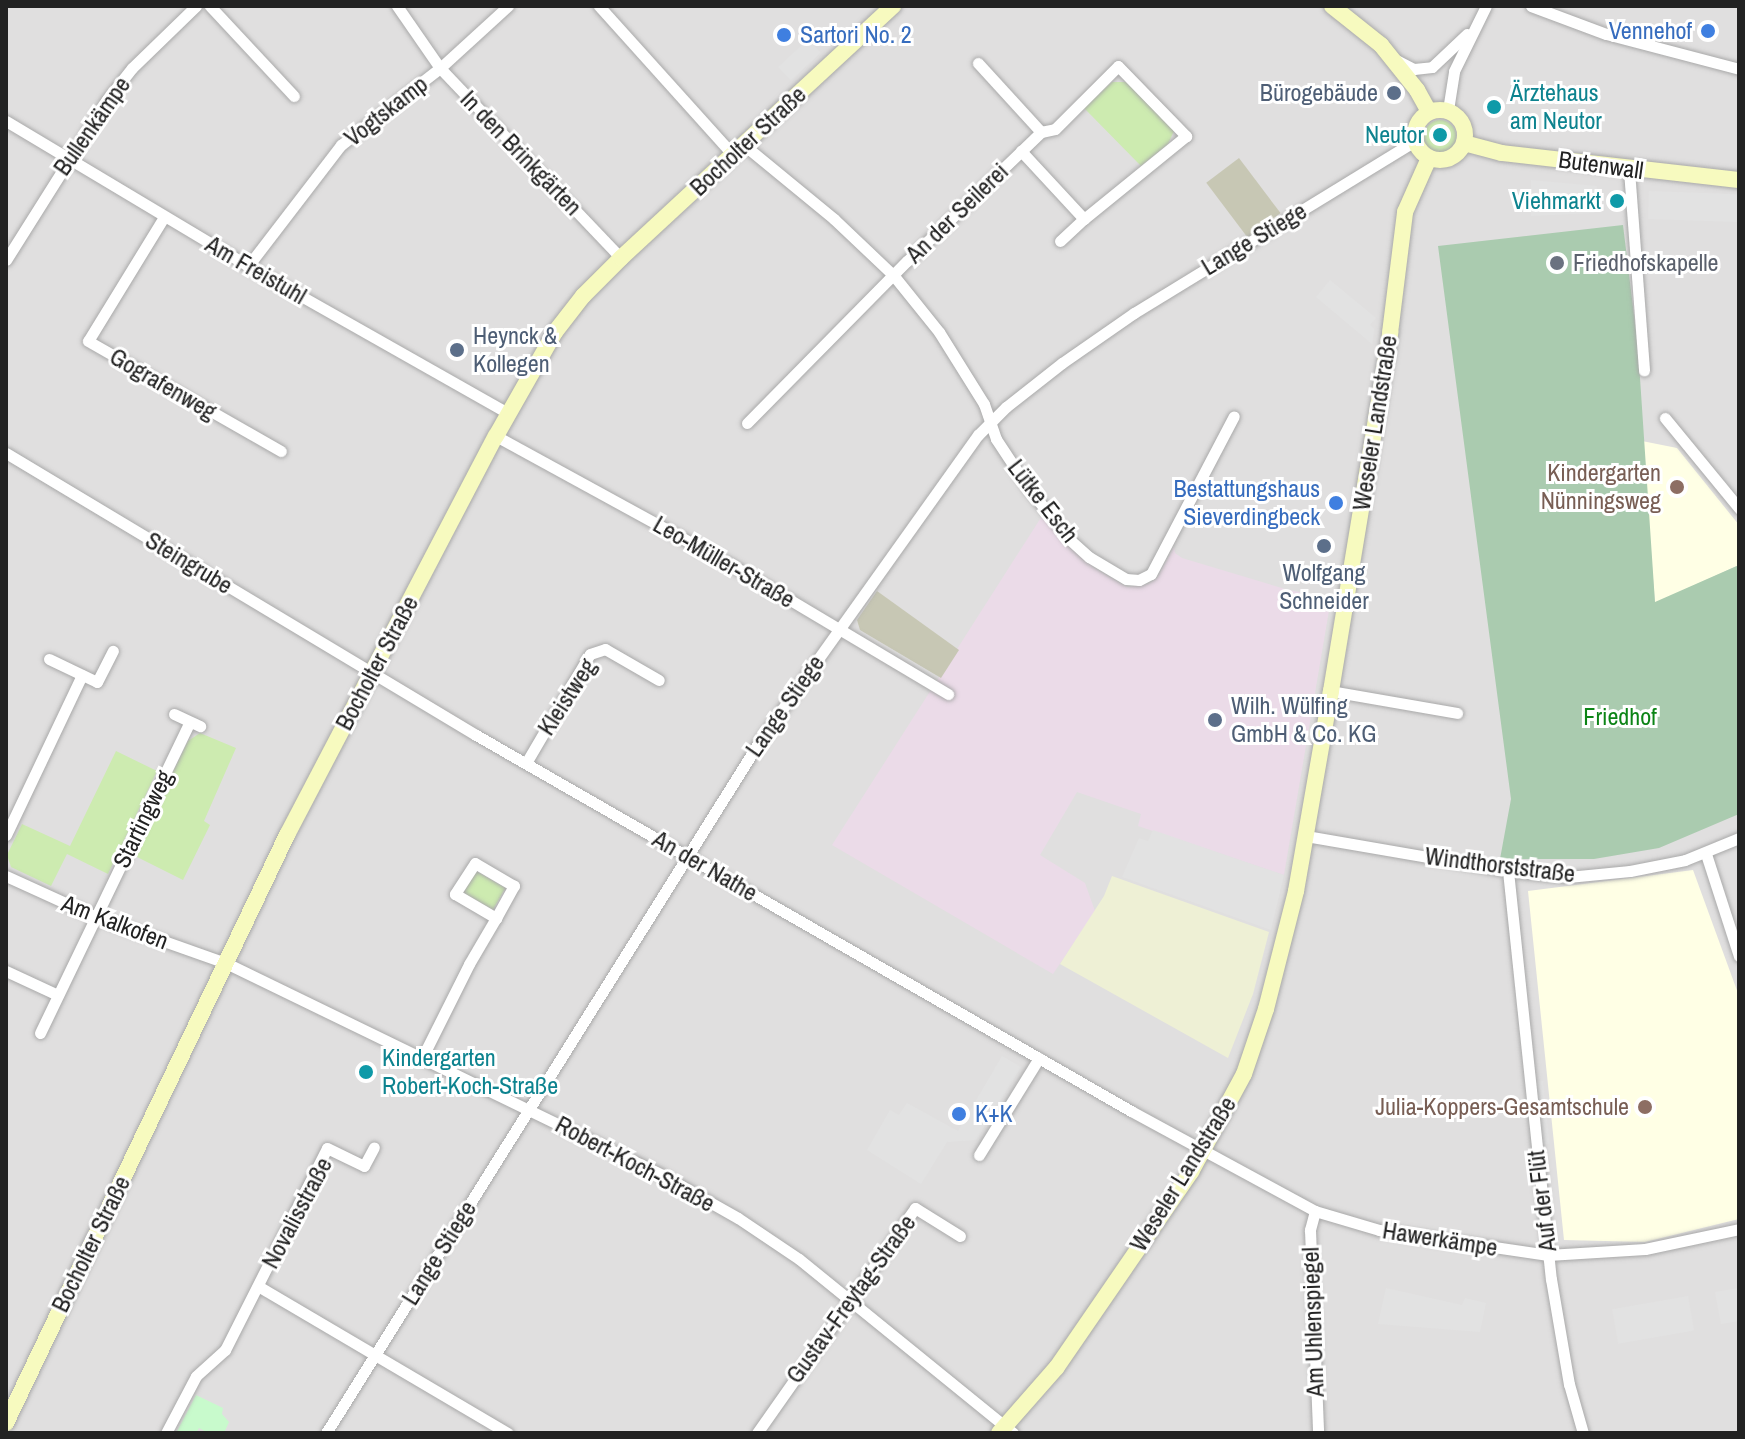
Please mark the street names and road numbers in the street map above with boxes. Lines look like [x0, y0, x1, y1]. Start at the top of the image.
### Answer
street label: Vogtskamp [339, 70, 433, 152]
street label: Bullenkämpe [48, 71, 136, 181]
street label: Bocholter Straße [684, 80, 812, 202]
street label: In den Brinkgärten [454, 85, 588, 221]
street label: Butenwall [1557, 145, 1645, 185]
street label: An der Seilerei [900, 157, 1014, 269]
street label: Lange Stiege [1196, 197, 1312, 281]
street label: Am Freistuhl [200, 230, 312, 310]
street label: Weseler Landstraße [1347, 333, 1403, 513]
street label: Gografenweg [105, 342, 221, 426]
street label: Lütke Esch [1002, 454, 1084, 548]
street label: Leo-Müller-Straße [648, 510, 800, 614]
street label: Steingrube [140, 526, 238, 600]
street label: Bocholter Straße [330, 591, 424, 735]
street label: Lange Stiege [740, 650, 830, 762]
street label: Kleistweg [532, 653, 602, 741]
street label: Startingweg [107, 765, 179, 873]
street label: An der Nathe [648, 825, 762, 907]
street label: Windthorststraße [1423, 842, 1577, 888]
street label: Am Kalkofen [58, 889, 172, 955]
street label: Weseler Landstraße [1124, 1091, 1242, 1257]
street label: Robert-Koch-Straße [551, 1110, 719, 1218]
street label: Auf der Flüt [1522, 1149, 1562, 1253]
street label: Novalisstraße [256, 1153, 338, 1273]
street label: Bocholter Straße [46, 1171, 136, 1317]
street label: Lange Stiege [396, 1196, 482, 1310]
street label: Gustav-Freytag-Straße [780, 1209, 922, 1389]
street label: Hawerkämpe [1381, 1216, 1499, 1262]
street label: Am Uhlenspiegel [1296, 1247, 1330, 1397]

